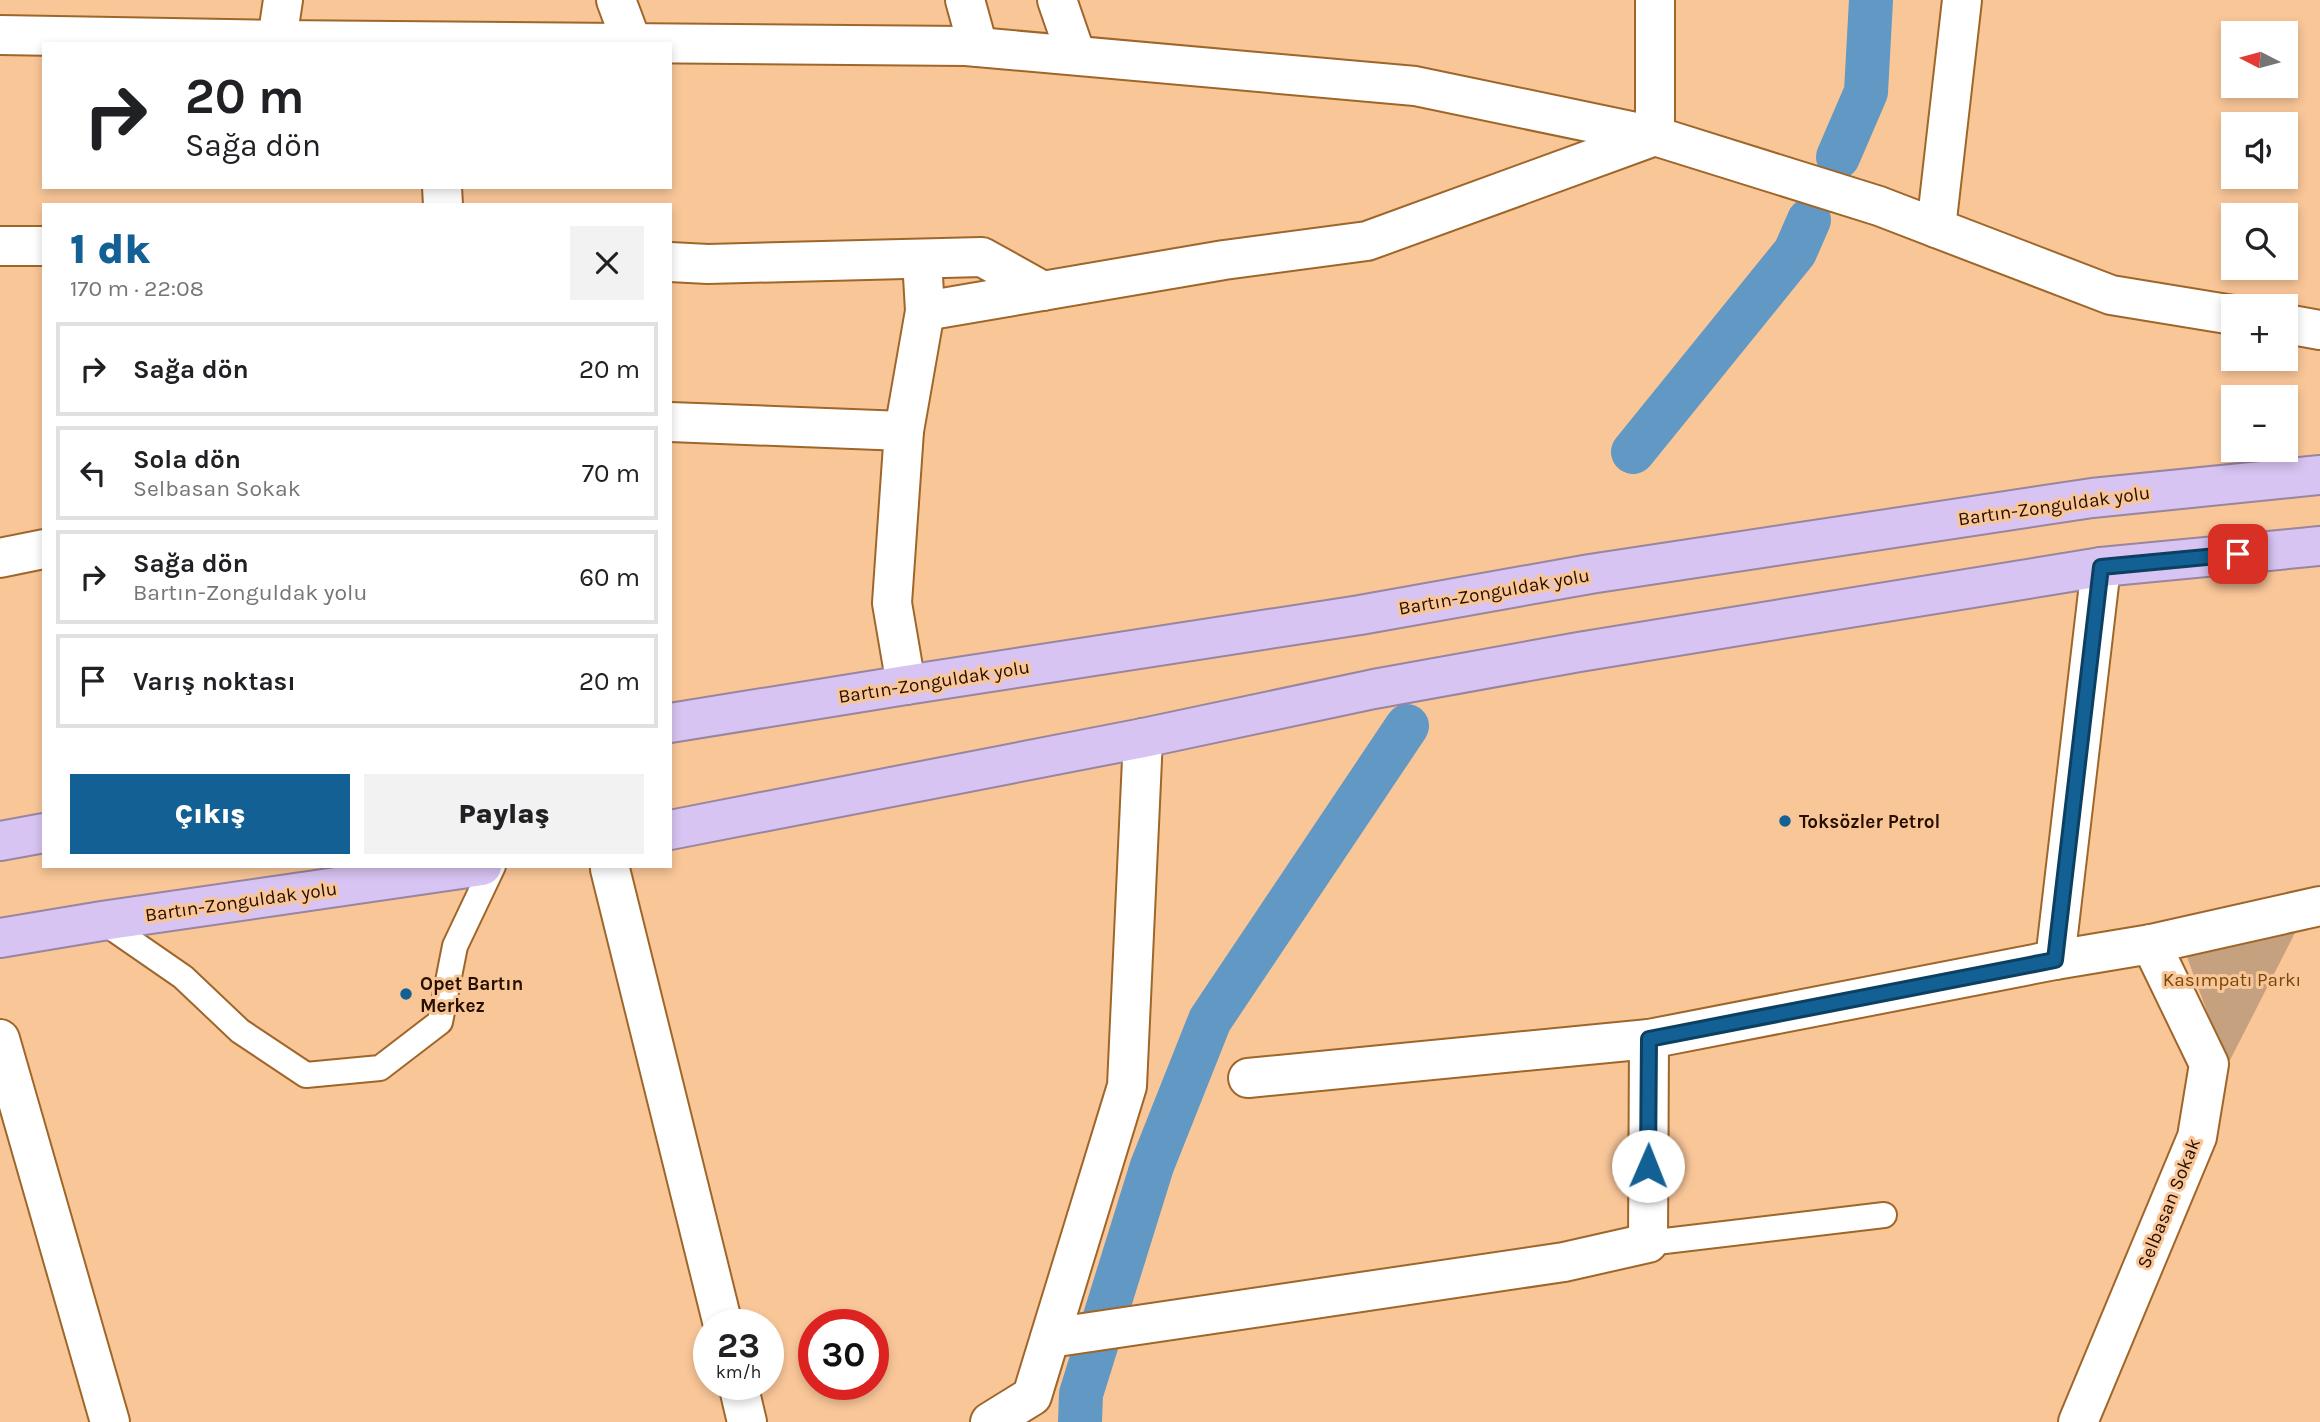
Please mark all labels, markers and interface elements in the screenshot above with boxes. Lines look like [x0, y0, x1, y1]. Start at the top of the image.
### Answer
north arrow [2221, 21, 2298, 98]
map controls [2221, 21, 2298, 462]
text: 20 m [185, 68, 305, 125]
icon: right [70, 70, 161, 161]
button: sound [2221, 112, 2298, 189]
text: Sağa dön [185, 127, 321, 164]
button: search [2221, 203, 2298, 280]
text: 1 dk [70, 224, 150, 274]
button: close [570, 226, 644, 300]
text: 170 m · 22:08 [70, 275, 204, 302]
button: + [2221, 294, 2298, 371]
icon: right [74, 350, 112, 388]
text: Sağa dön [133, 354, 249, 385]
text: 20 m [579, 354, 640, 385]
button: − [2221, 385, 2298, 462]
text: Sola dön [133, 444, 241, 475]
icon: left [74, 454, 112, 492]
text: 70 m [582, 458, 640, 489]
text: Selbasan Sokak [133, 475, 301, 502]
street label: Bartın-Zonguldak yolu [1957, 482, 2152, 530]
pin [2208, 524, 2268, 584]
icon: arrive [2219, 535, 2257, 573]
text: Sağa dön [133, 548, 249, 579]
icon: right [74, 558, 112, 596]
text: 60 m [579, 562, 640, 593]
street label: Bartın-Zonguldak yolu [1397, 564, 1591, 620]
text: Bartın-Zonguldak yolu [133, 579, 367, 606]
street label: Bartın-Zonguldak yolu [837, 656, 1032, 708]
icon: arrive [74, 662, 112, 700]
text: Varış noktası [133, 666, 296, 697]
text: 20 m [579, 666, 640, 697]
button: Çıkış [70, 774, 350, 854]
button: Paylaş [364, 774, 644, 854]
place label: Toksözler Petrol [1799, 811, 1940, 833]
marker: Toksözler Petrol [1777, 813, 1793, 829]
street label: Bartın-Zonguldak yolu [144, 878, 339, 926]
park label: Kasımpatı Parkı [2163, 969, 2301, 991]
place label: Opet Bartın Merkez [420, 973, 523, 1017]
marker: Opet Bartın Merkez [398, 986, 414, 1002]
position arrow [1611, 1129, 1685, 1203]
street label: Selbasan Sokak [2133, 1135, 2205, 1272]
speed limit sign: 30 [798, 1309, 889, 1400]
text: 23 [717, 1325, 760, 1366]
text: km/h [716, 1361, 761, 1383]

